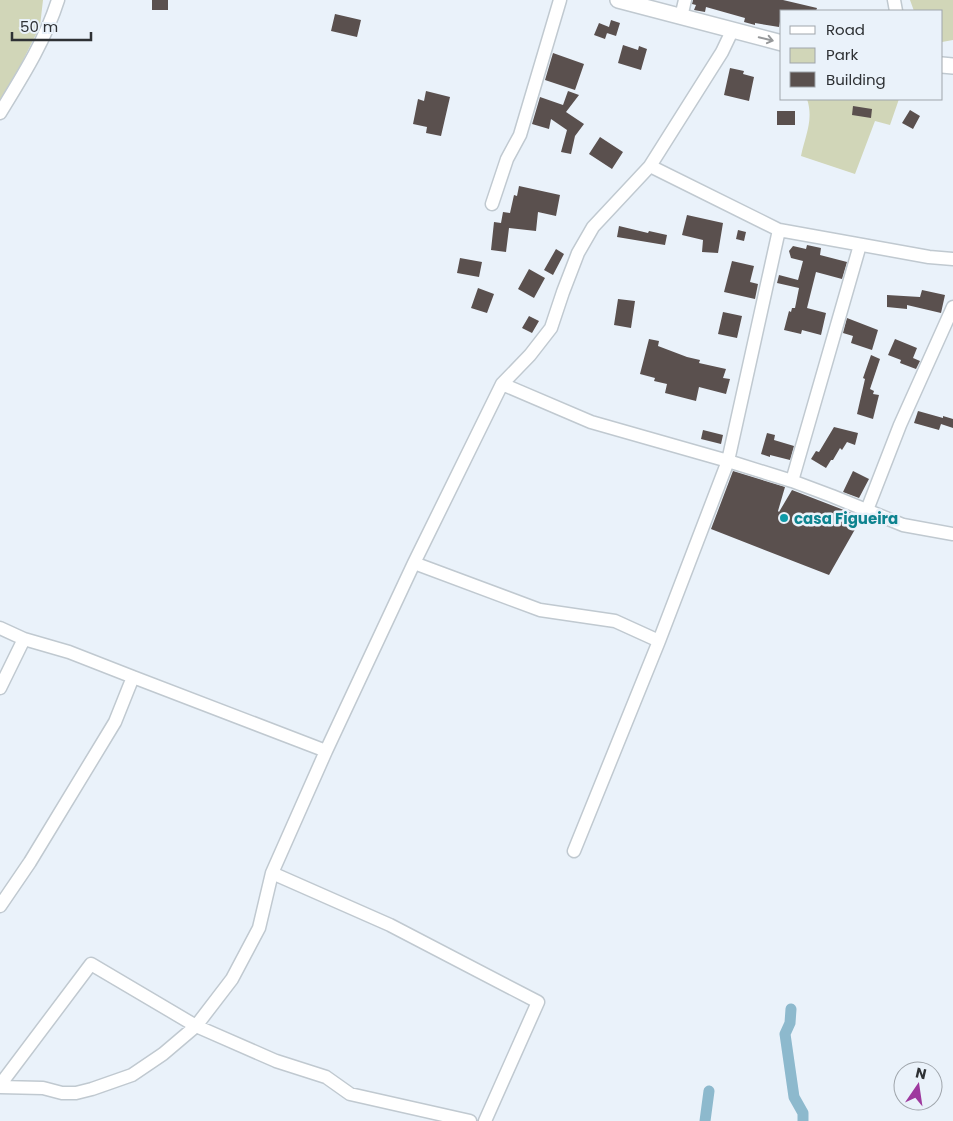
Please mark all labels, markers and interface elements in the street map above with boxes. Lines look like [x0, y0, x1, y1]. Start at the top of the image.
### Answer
scale bar [12, 10, 91, 42]
legend [780, 10, 943, 100]
text: 50 m [20, 16, 58, 37]
text: Road [826, 19, 865, 40]
one-way arrow [758, 35, 774, 44]
text: Park [826, 44, 858, 65]
text: Building [826, 69, 886, 90]
place label: casa Figueira [794, 508, 898, 529]
marker: casa Figueira [778, 512, 790, 524]
north arrow [893, 1061, 943, 1111]
text: N [914, 1062, 928, 1084]

